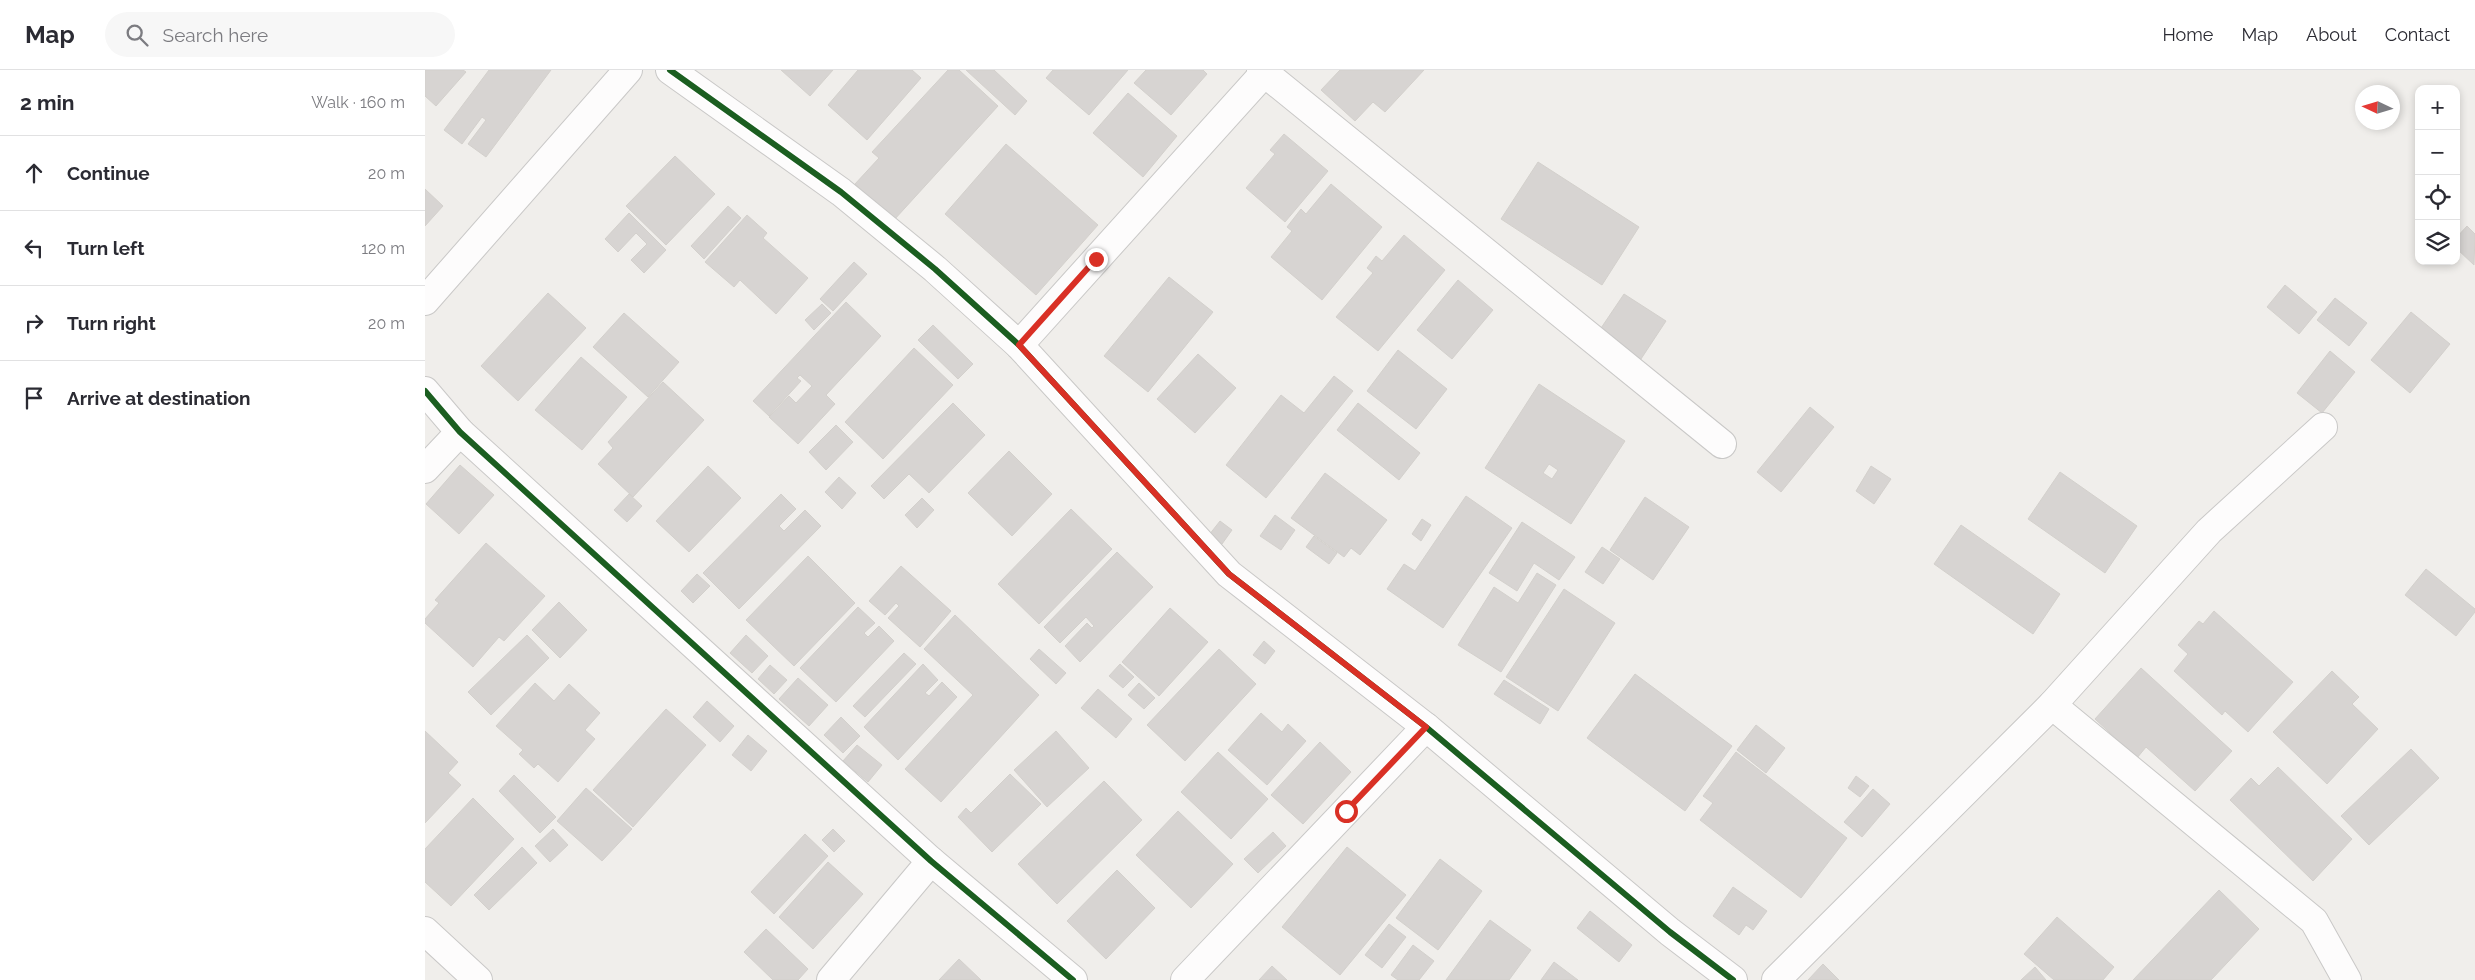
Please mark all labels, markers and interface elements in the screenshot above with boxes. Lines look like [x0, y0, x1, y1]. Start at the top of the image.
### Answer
search box [105, 12, 455, 57]
text: Map [25, 20, 75, 49]
icon: search [123, 21, 151, 49]
text: Search here [163, 24, 268, 46]
text: Home [2162, 24, 2213, 45]
text: Map [2241, 24, 2278, 45]
text: About [2306, 24, 2357, 45]
text: Contact [2385, 24, 2450, 45]
north arrow [2355, 85, 2400, 130]
map controls [2415, 85, 2460, 265]
button: + [2415, 85, 2460, 130]
text: 2 min [20, 90, 74, 115]
text: Walk · 160 m [311, 93, 405, 112]
button: − [2415, 130, 2460, 175]
icon: ahead [20, 159, 48, 187]
text: Continue [67, 162, 150, 184]
text: 20 m [368, 164, 405, 183]
button: locate [2415, 175, 2460, 220]
button: layers [2415, 220, 2460, 265]
icon: left [20, 234, 48, 262]
text: Turn left [67, 237, 144, 259]
text: 120 m [361, 239, 405, 258]
route end [1085, 248, 1108, 271]
icon: right [20, 309, 48, 337]
text: Turn right [67, 312, 156, 334]
text: 20 m [368, 314, 405, 333]
icon: arrive [20, 384, 48, 412]
text: Arrive at destination [67, 387, 251, 409]
route start [1335, 800, 1358, 823]

